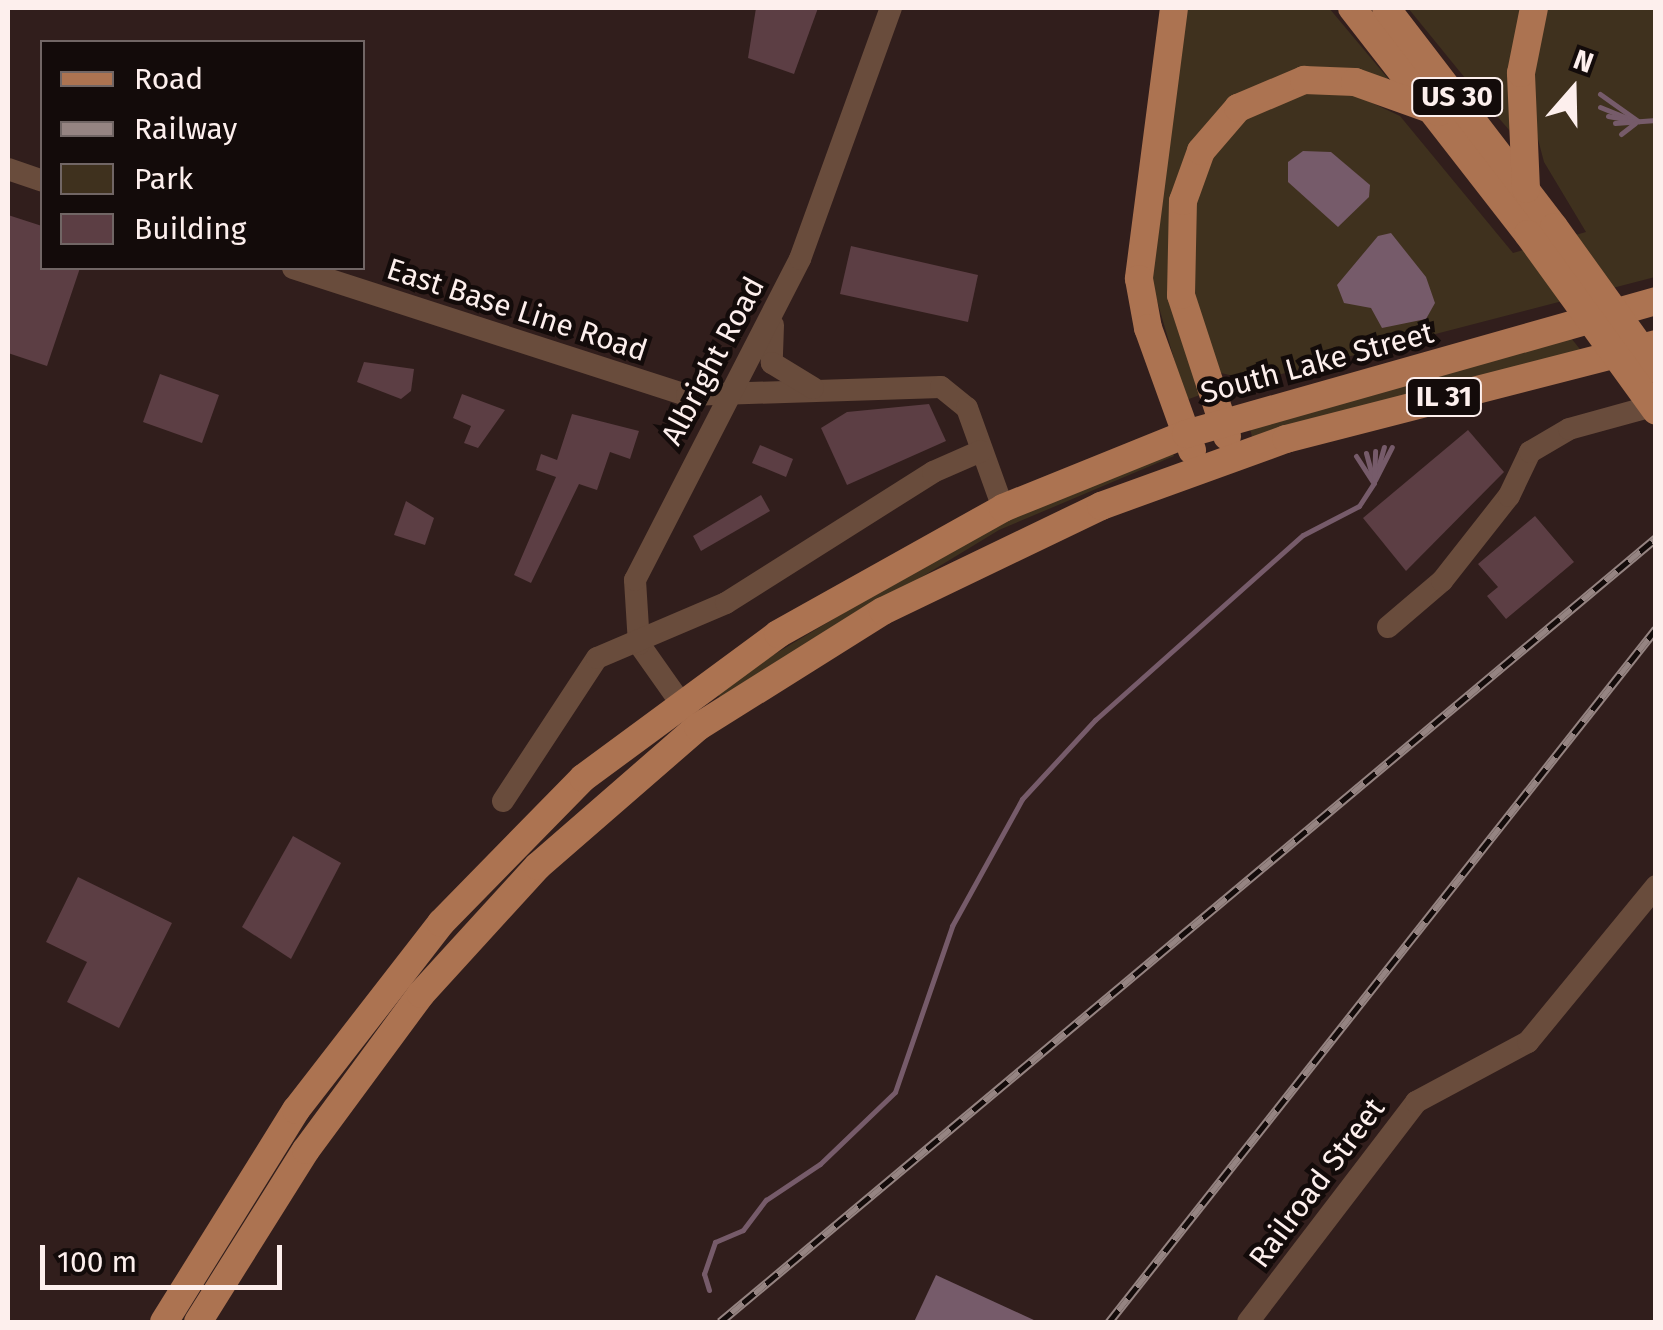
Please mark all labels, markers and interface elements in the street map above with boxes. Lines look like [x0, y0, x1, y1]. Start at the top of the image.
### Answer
legend [40, 40, 365, 270]
north arrow [1523, 40, 1623, 140]
text: N [1569, 43, 1598, 80]
text: Road [134, 61, 203, 97]
road number: US 30 [1410, 74, 1504, 120]
text: Railway [134, 111, 237, 147]
text: Park [134, 161, 193, 197]
text: Building [134, 211, 246, 247]
street label: East Base Line Road [382, 251, 652, 369]
street label: Albright Road [654, 271, 772, 451]
street label: South Lake Street [1197, 315, 1437, 411]
road number: IL 31 [1404, 374, 1484, 420]
street label: Railroad Street [1242, 1091, 1392, 1275]
scale bar [45, 1225, 288, 1287]
text: 100 m [57, 1244, 137, 1280]

